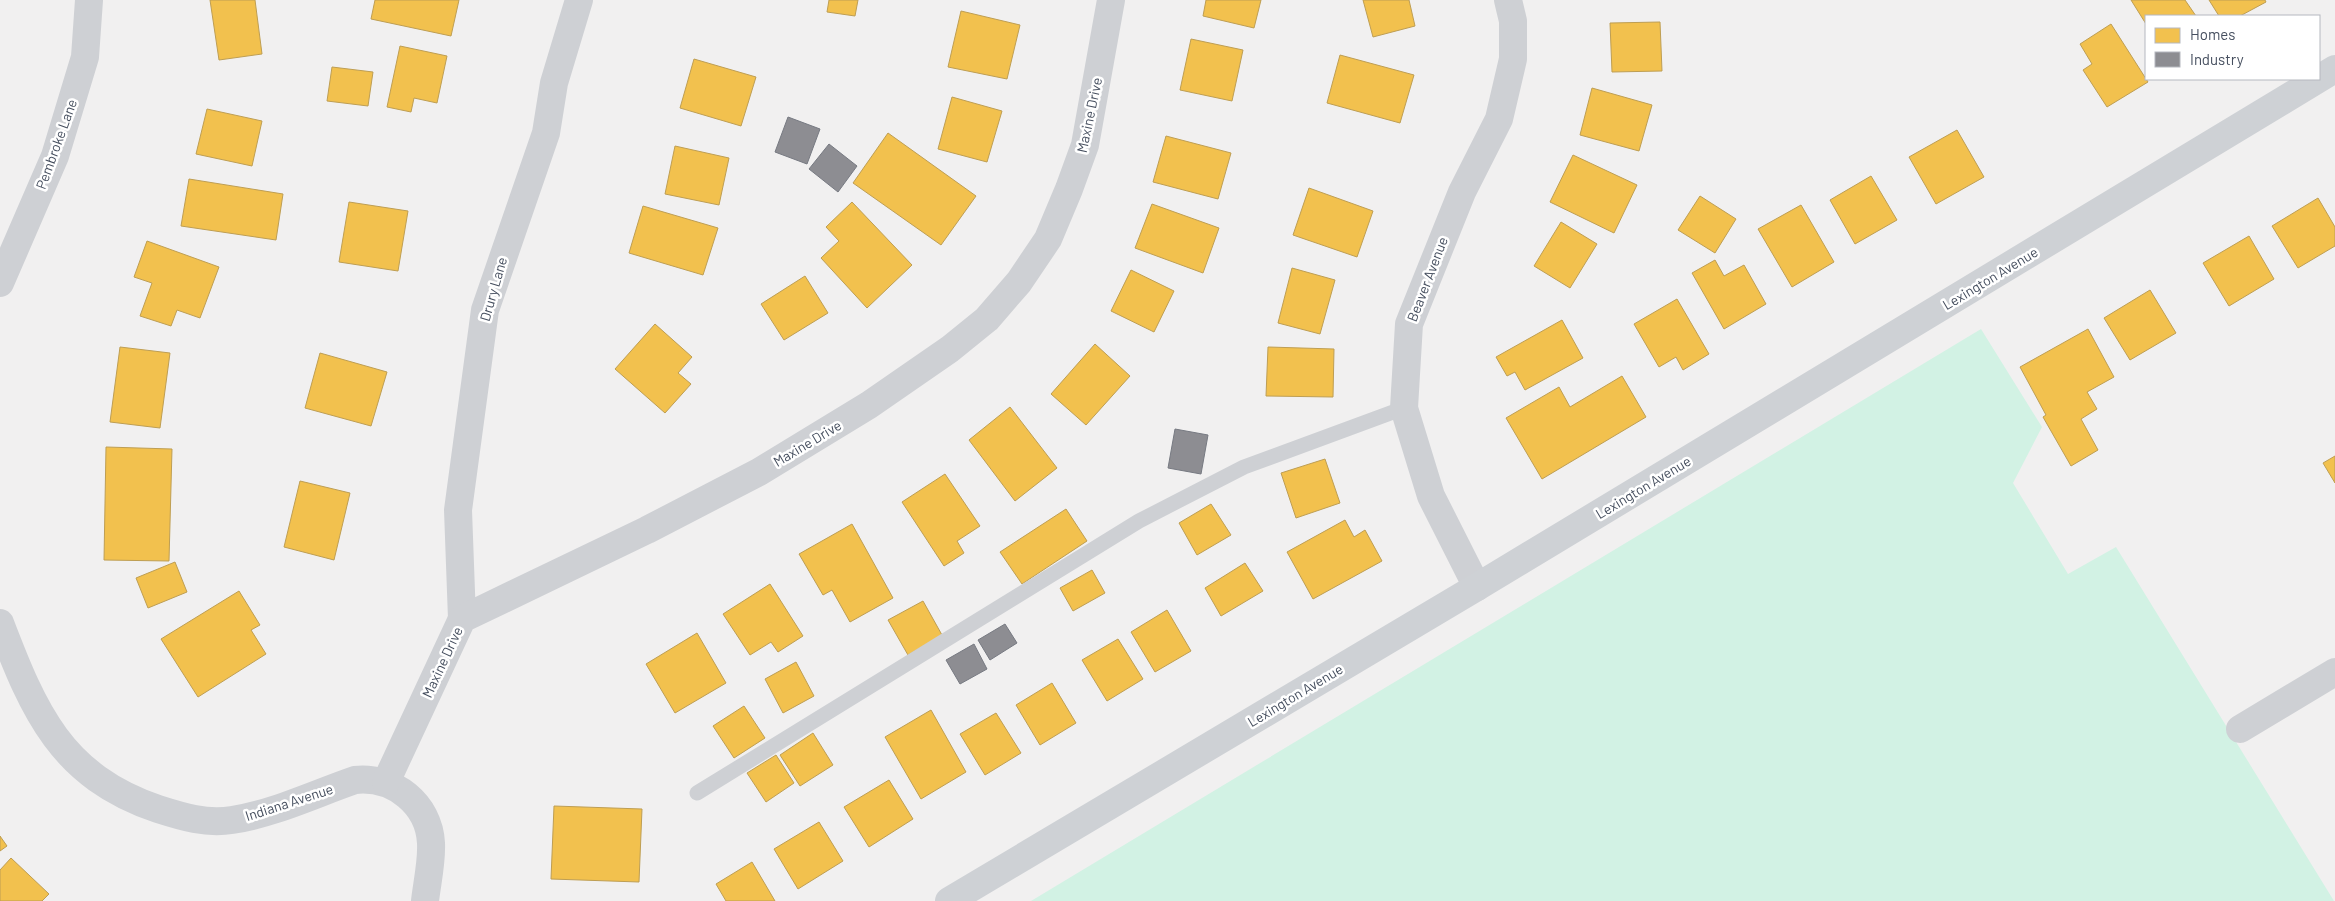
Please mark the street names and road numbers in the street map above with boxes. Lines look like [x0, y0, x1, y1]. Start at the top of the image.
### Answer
street label: Maxine Drive [1073, 76, 1105, 154]
street label: Pembroke Lane [32, 97, 80, 191]
street label: Beaver Avenue [1403, 234, 1451, 324]
street label: Lexington Avenue [1939, 243, 2041, 313]
street label: Drury Lane [476, 255, 510, 323]
street label: Maxine Drive [770, 416, 844, 470]
street label: Lexington Avenue [1592, 452, 1694, 522]
street label: Maxine Drive [418, 624, 466, 700]
street label: Lexington Avenue [1244, 660, 1346, 730]
street label: Indiana Avenue [243, 780, 335, 824]

